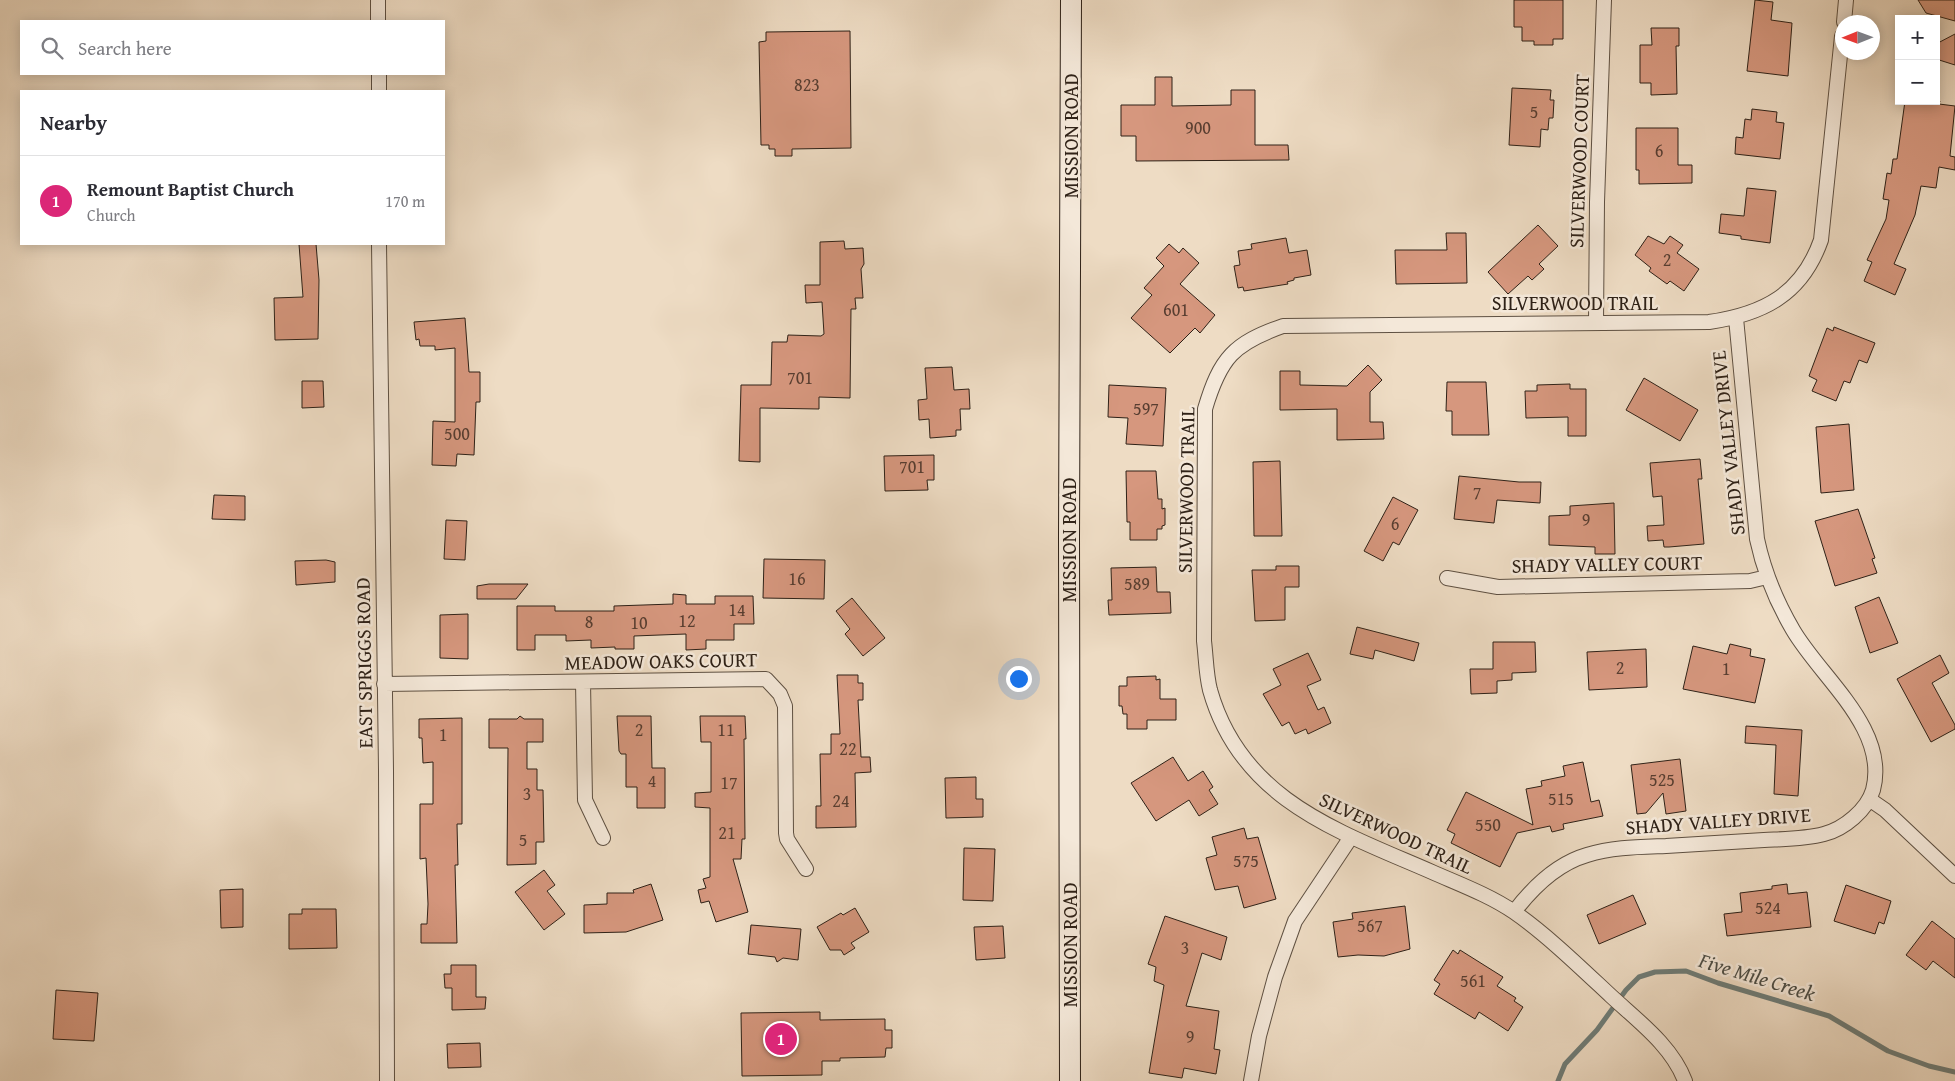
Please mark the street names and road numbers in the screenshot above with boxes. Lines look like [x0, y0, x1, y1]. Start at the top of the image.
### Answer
street label: MISSION ROAD [1056, 73, 1085, 199]
street label: SILVERWOOD COURT [1561, 74, 1596, 248]
street label: SILVERWOOD TRAIL [1492, 288, 1658, 317]
street label: SHADY VALLEY DRIVE [1703, 349, 1752, 537]
street label: SILVERWOOD TRAIL [1170, 406, 1201, 573]
street label: MISSION ROAD [1054, 477, 1083, 603]
street label: SHADY VALLEY COURT [1511, 547, 1703, 580]
street label: EAST SPRIGGS ROAD [348, 577, 379, 749]
street label: MEADOW OAKS COURT [564, 644, 758, 677]
street label: SILVERWOOD TRAIL [1315, 784, 1478, 881]
street label: SHADY VALLEY DRIVE [1624, 800, 1811, 841]
street label: MISSION ROAD [1055, 882, 1084, 1008]

